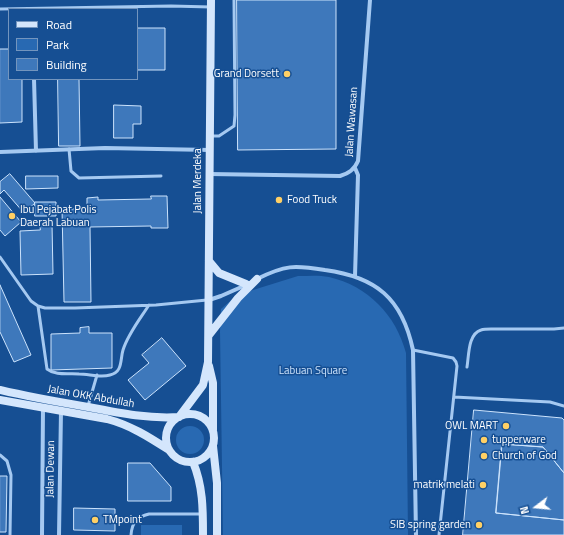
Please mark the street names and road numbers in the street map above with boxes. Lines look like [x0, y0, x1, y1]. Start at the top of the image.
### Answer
street label: Jalan Wawasan [343, 86, 361, 158]
street label: Jalan Merdeka [191, 148, 205, 214]
street label: Jalan OKK Abdullah [47, 383, 135, 411]
street label: Jalan Dewan [44, 440, 58, 498]

